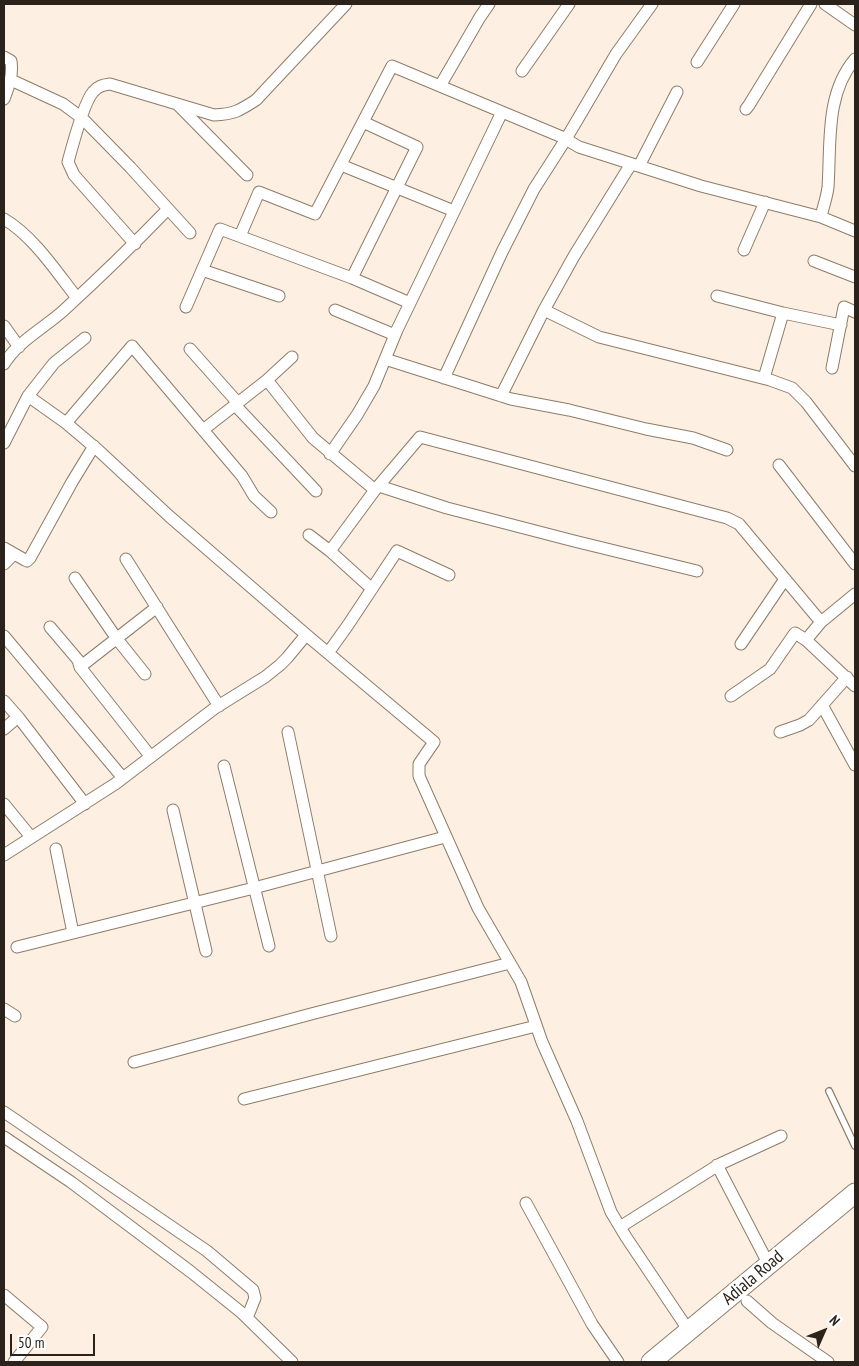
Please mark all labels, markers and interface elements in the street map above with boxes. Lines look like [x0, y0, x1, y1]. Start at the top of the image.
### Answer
street label: Adiala Road [718, 1246, 788, 1310]
north arrow [799, 1306, 849, 1356]
text: N [826, 1312, 844, 1330]
scale bar [12, 1324, 98, 1356]
text: 50 m [18, 1333, 44, 1352]

